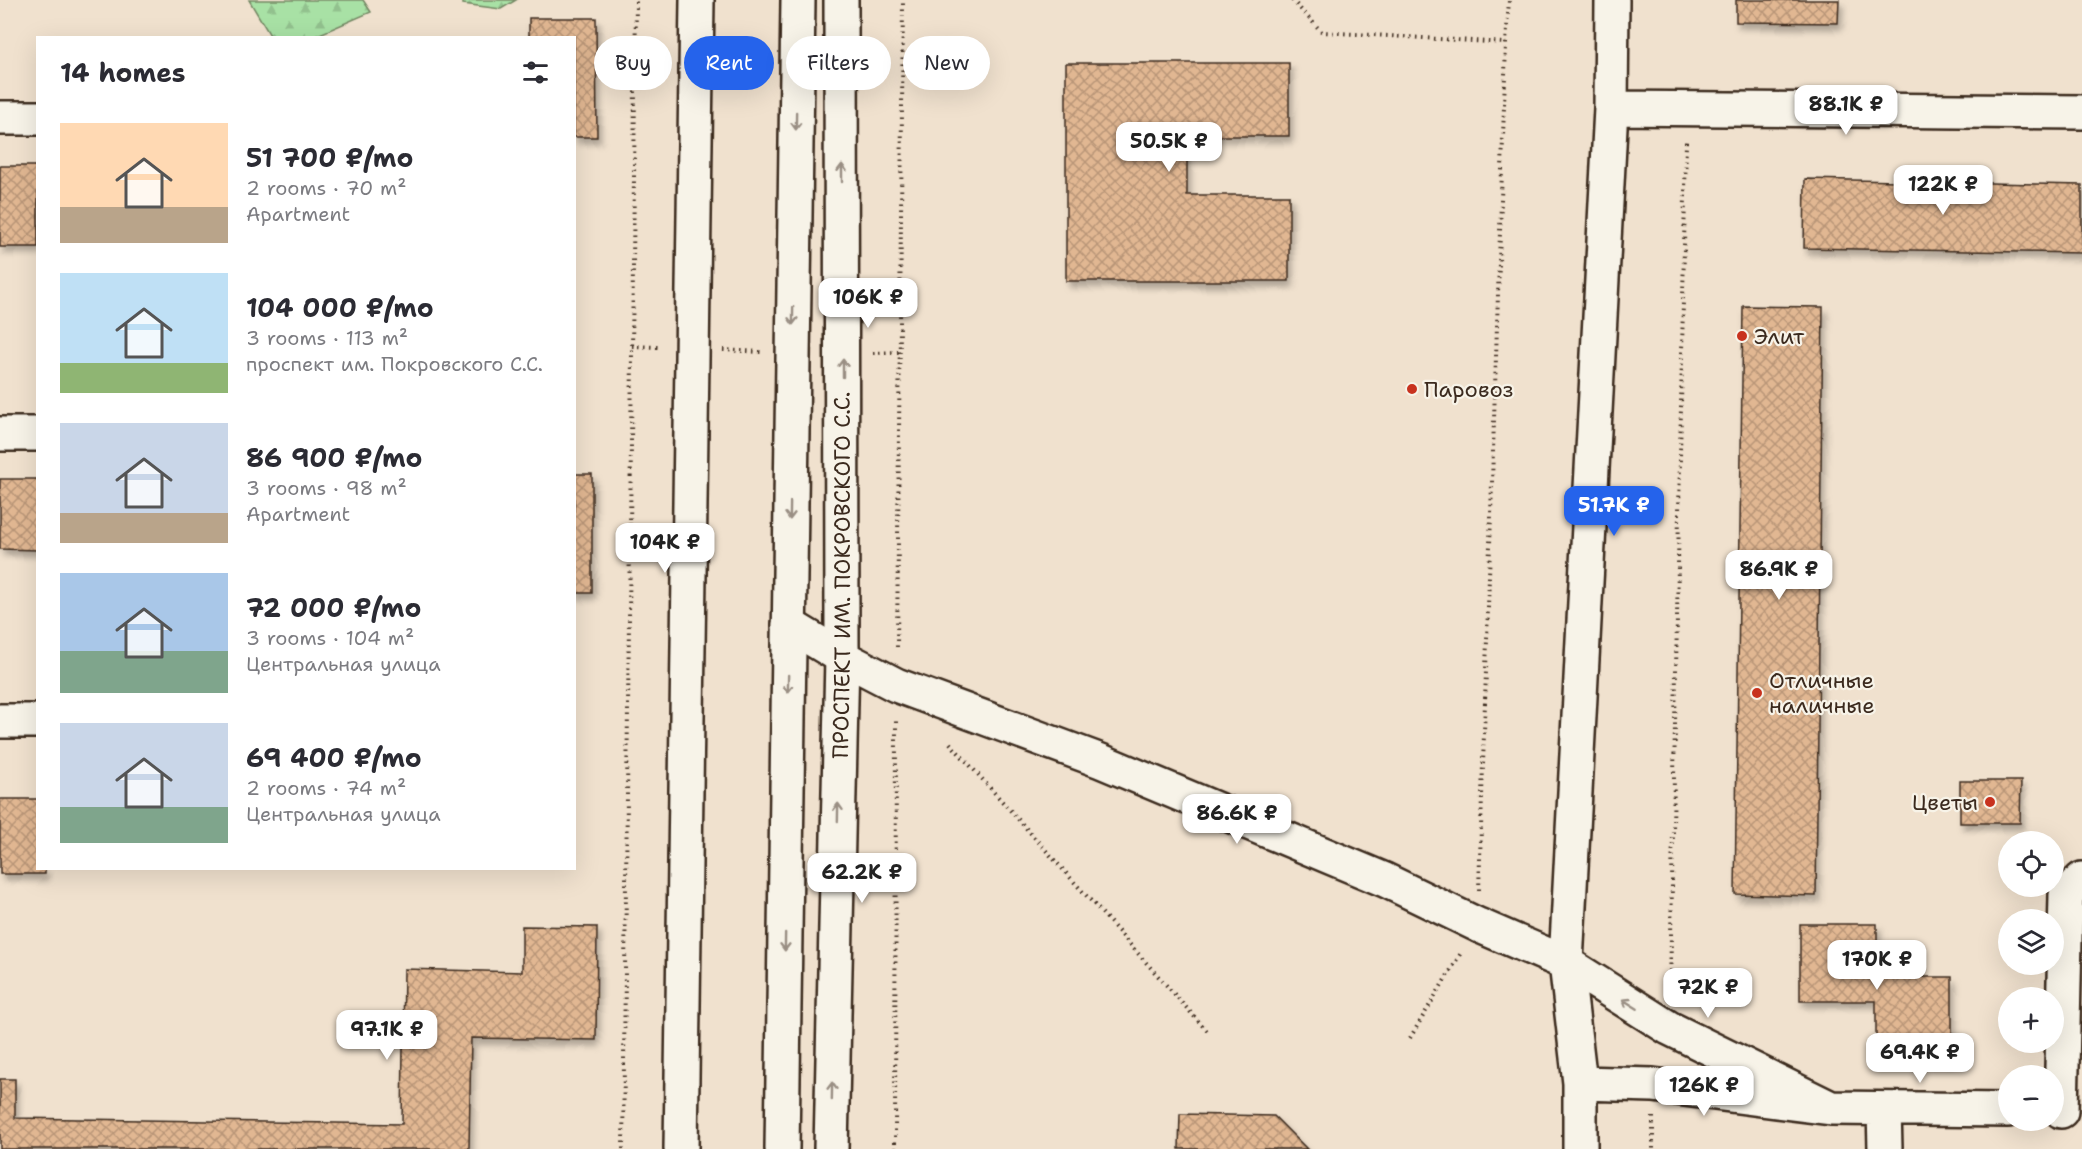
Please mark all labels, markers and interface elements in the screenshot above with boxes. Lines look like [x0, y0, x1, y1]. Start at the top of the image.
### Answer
chip: Buy [594, 36, 672, 90]
chip: Rent [684, 36, 774, 90]
chip: Filters [786, 36, 891, 90]
chip: New [903, 36, 990, 90]
text: 14 homes [60, 55, 186, 90]
icon: filters [519, 56, 552, 89]
pin: 88.1K ₽ [1791, 85, 1901, 136]
text: 88.1K ₽ [1809, 91, 1884, 117]
one-way arrow [790, 111, 802, 131]
pin: 50.5K ₽ [1114, 122, 1224, 173]
text: 50.5K ₽ [1130, 128, 1208, 154]
text: 51 700 ₽/mo [246, 140, 413, 175]
icon: home [108, 147, 180, 219]
one-way arrow [836, 163, 848, 183]
pin: 122K ₽ [1894, 165, 1992, 216]
text: 122K ₽ [1908, 171, 1978, 197]
text: 2 rooms · 70 m² [246, 175, 407, 201]
text: Apartment [246, 201, 350, 227]
pin: 106K ₽ [819, 278, 917, 329]
text: 106K ₽ [833, 284, 903, 310]
text: 104 000 ₽/mo [246, 290, 434, 325]
icon: home [108, 297, 180, 369]
one-way arrow [787, 306, 798, 326]
place label: Элит [1754, 322, 1805, 351]
text: 3 rooms · 113 m² [246, 325, 408, 351]
marker: Элит [1735, 329, 1749, 343]
text: проспект им. Покровского С.С. [246, 351, 543, 377]
one-way arrow [837, 358, 849, 378]
place label: Паровоз [1424, 375, 1514, 404]
marker: Паровоз [1405, 382, 1419, 396]
street label: ПРОСПЕКТ ИМ. ПОКРОВСКОГО С.С. [825, 392, 857, 759]
text: 86 900 ₽/mo [246, 440, 423, 475]
icon: home [108, 447, 180, 519]
text: 3 rooms · 98 m² [246, 475, 407, 501]
pin: 51.7K ₽ [1559, 486, 1669, 537]
text: 51.7K ₽ [1578, 492, 1650, 518]
text: Apartment [246, 501, 350, 527]
one-way arrow [784, 501, 796, 521]
pin: 104K ₽ [616, 523, 714, 574]
text: 104K ₽ [630, 529, 700, 555]
pin: 86.9K ₽ [1724, 550, 1834, 601]
text: 86.9K ₽ [1739, 556, 1819, 582]
text: 72 000 ₽/mo [246, 590, 421, 625]
icon: home [108, 597, 180, 669]
text: 3 rooms · 104 m² [246, 625, 414, 651]
text: Центральная улица [246, 651, 441, 677]
place label: Отличные наличные [1769, 666, 1875, 720]
one-way arrow [783, 673, 794, 693]
marker: Отличные наличные [1750, 686, 1764, 700]
text: 69 400 ₽/mo [246, 740, 422, 775]
icon: home [108, 747, 180, 819]
text: 2 rooms · 74 m² [246, 775, 406, 801]
place label: Цветы [1912, 788, 1978, 817]
pin: 86.6K ₽ [1182, 794, 1292, 845]
marker: Цветы [1983, 795, 1997, 809]
text: 86.6K ₽ [1196, 800, 1278, 826]
text: Центральная улица [246, 801, 441, 827]
one-way arrow [833, 802, 844, 822]
map controls [1998, 831, 2064, 1131]
button: locate [1998, 831, 2064, 897]
pin: 62.2K ₽ [807, 853, 917, 904]
text: 62.2K ₽ [821, 859, 903, 885]
button: layers [1998, 909, 2064, 975]
one-way arrow [779, 931, 791, 951]
pin: 170K ₽ [1828, 940, 1926, 991]
text: 170K ₽ [1841, 946, 1913, 972]
pin: 72K ₽ [1666, 968, 1750, 1019]
text: 72K ₽ [1677, 974, 1739, 1000]
button: + [1998, 987, 2064, 1053]
one-way arrow [1622, 997, 1639, 1009]
pin: 97.1K ₽ [332, 1010, 442, 1061]
text: 97.1K ₽ [350, 1016, 424, 1042]
pin: 69.4K ₽ [1865, 1033, 1975, 1084]
text: 69.4K ₽ [1880, 1039, 1960, 1065]
button: − [1998, 1065, 2064, 1131]
pin: 126K ₽ [1655, 1066, 1753, 1117]
text: 126K ₽ [1669, 1072, 1739, 1098]
one-way arrow [826, 1081, 838, 1101]

